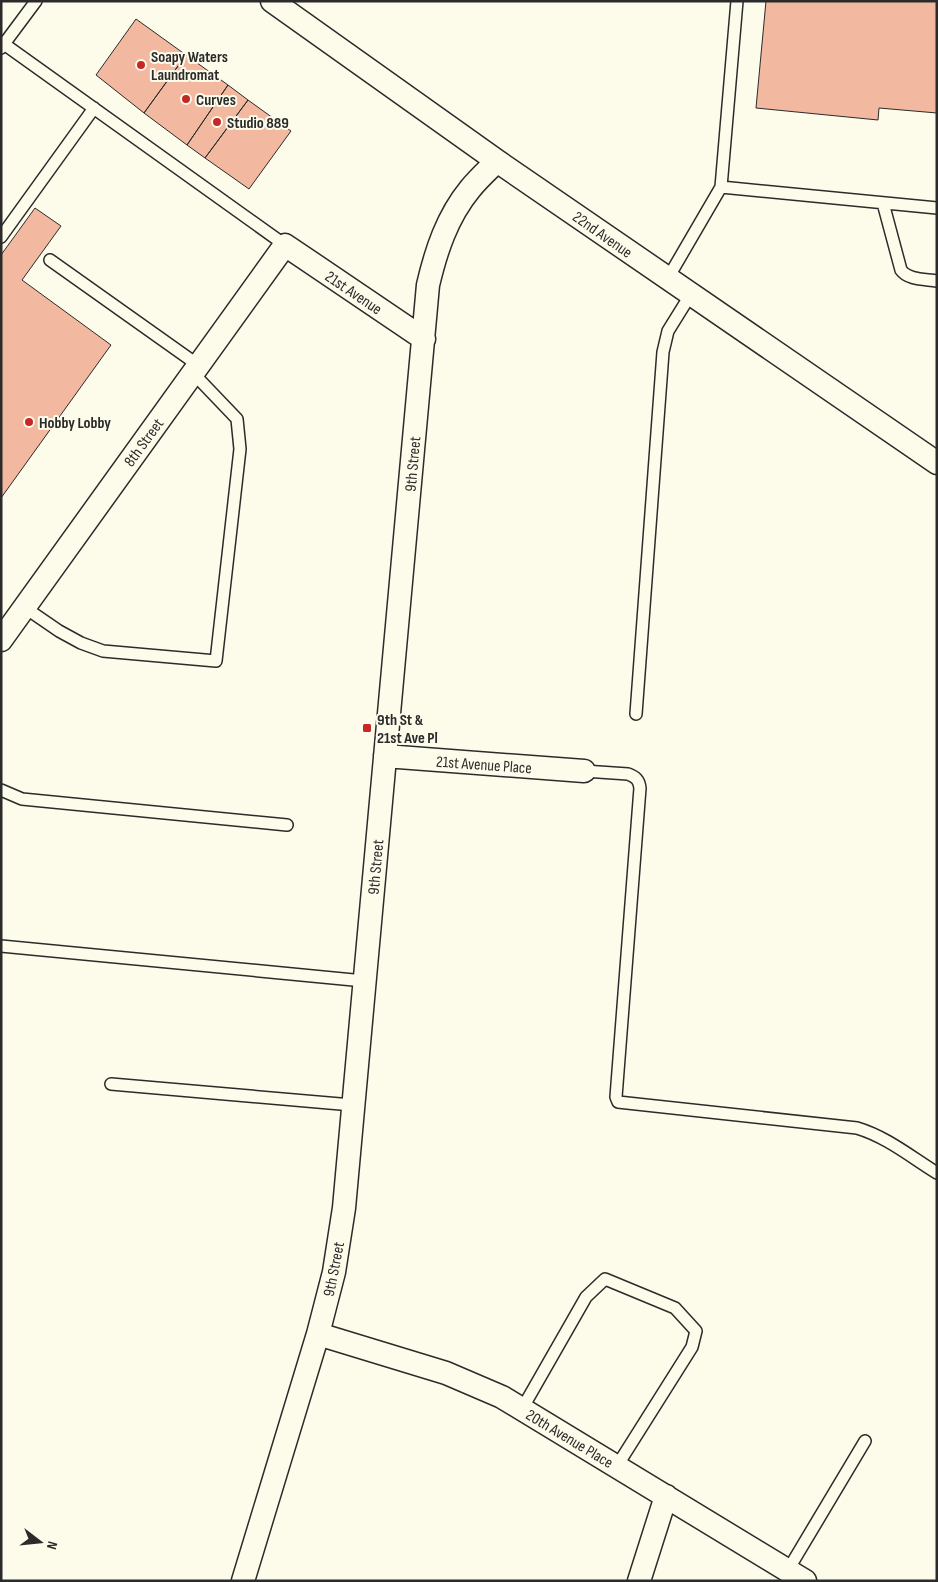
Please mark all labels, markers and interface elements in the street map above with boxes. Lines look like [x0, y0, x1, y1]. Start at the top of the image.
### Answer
place label: Soapy Waters Laundromat [151, 48, 228, 85]
marker: Soapy Waters Laundromat [135, 59, 147, 71]
place label: Curves [196, 91, 236, 110]
marker: Curves [180, 93, 192, 105]
place label: Studio 889 [227, 114, 289, 133]
marker: Studio 889 [211, 116, 223, 128]
street label: 22nd Avenue [569, 208, 636, 263]
street label: 21st Avenue [321, 267, 385, 319]
place label: Hobby Lobby [39, 414, 111, 433]
street label: 8th Street [120, 415, 168, 471]
marker: Hobby Lobby [23, 416, 35, 428]
street label: 9th Street [402, 436, 425, 492]
place label: 9th St & 21st Ave Pl [377, 711, 438, 748]
marker: 9th St & 21st Ave Pl [361, 722, 373, 734]
street label: 21st Avenue Place [435, 753, 532, 778]
street label: 9th Street [365, 839, 388, 895]
street label: 9th Street [320, 1240, 349, 1298]
street label: 20th Avenue Place [522, 1406, 616, 1473]
north arrow [15, 1517, 65, 1567]
text: N [43, 1540, 61, 1551]

